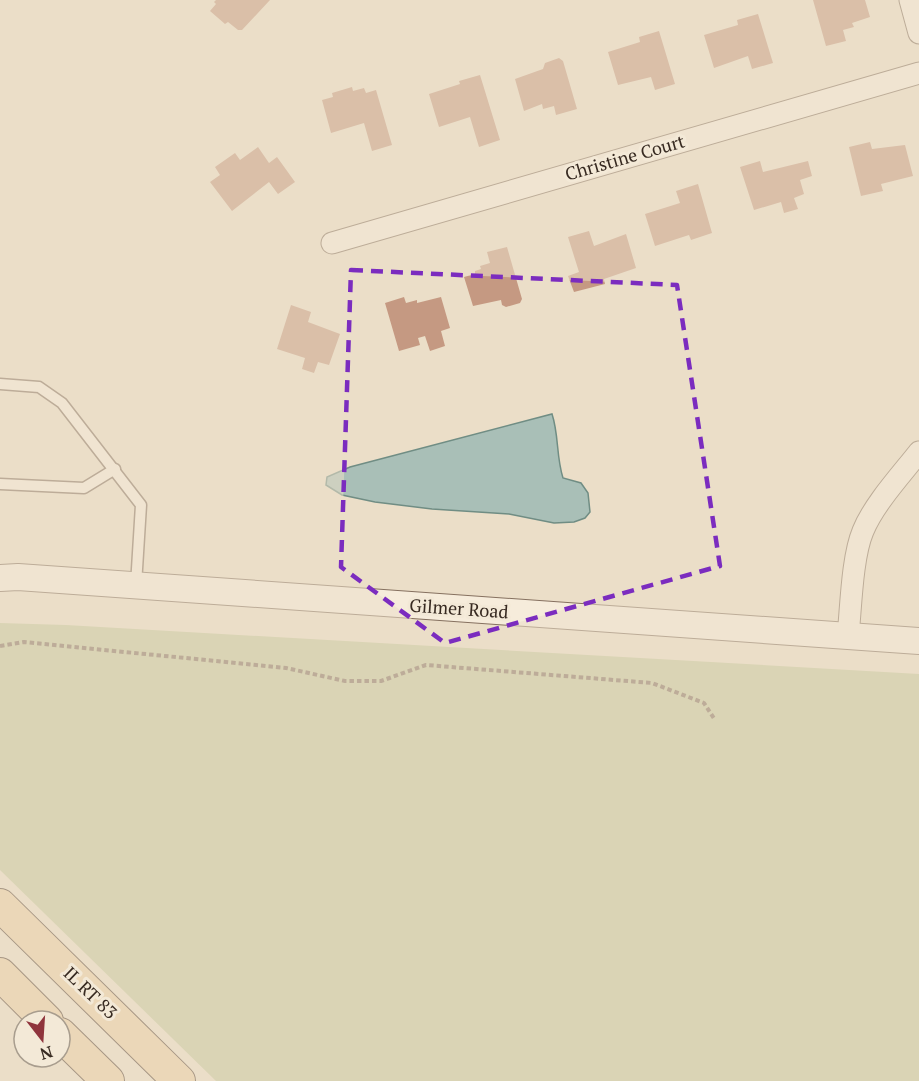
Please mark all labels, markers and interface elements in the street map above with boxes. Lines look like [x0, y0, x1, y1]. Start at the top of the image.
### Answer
street label: Christine Court [562, 128, 688, 186]
street label: Gilmer Road [409, 593, 509, 623]
street label: IL RT 83 [59, 961, 123, 1024]
north arrow [12, 1009, 72, 1069]
text: N [37, 1041, 55, 1066]

